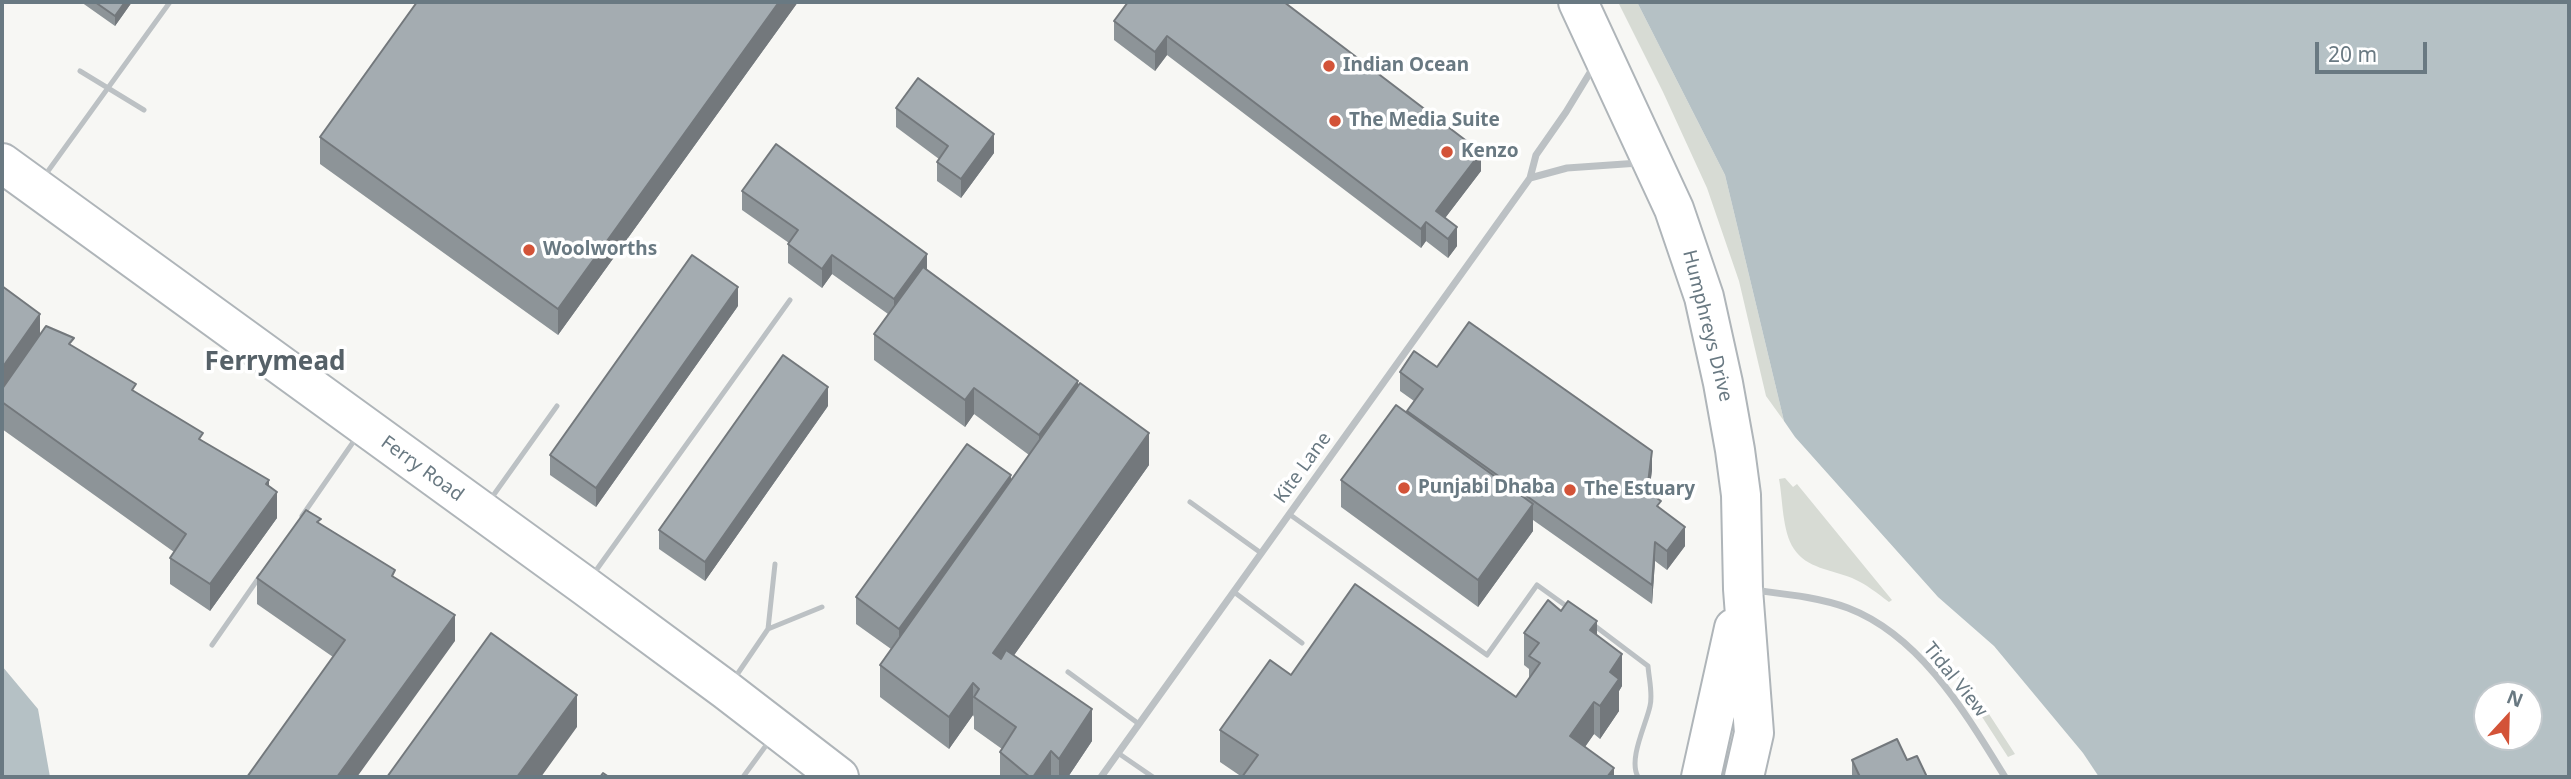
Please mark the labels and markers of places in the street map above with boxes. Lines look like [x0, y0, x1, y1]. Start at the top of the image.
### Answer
place label: Indian Ocean [1343, 55, 1469, 77]
marker: Indian Ocean [1321, 58, 1337, 74]
place label: The Media Suite [1349, 110, 1500, 132]
marker: The Media Suite [1327, 113, 1343, 129]
place label: Kenzo [1461, 141, 1519, 163]
marker: Kenzo [1439, 144, 1455, 160]
place label: Woolworths [543, 239, 657, 261]
marker: Woolworths [521, 242, 537, 258]
place label: Punjabi Dhaba [1418, 477, 1555, 499]
place label: The Estuary [1584, 479, 1695, 501]
marker: Punjabi Dhaba [1396, 480, 1412, 496]
marker: The Estuary [1562, 482, 1578, 498]

